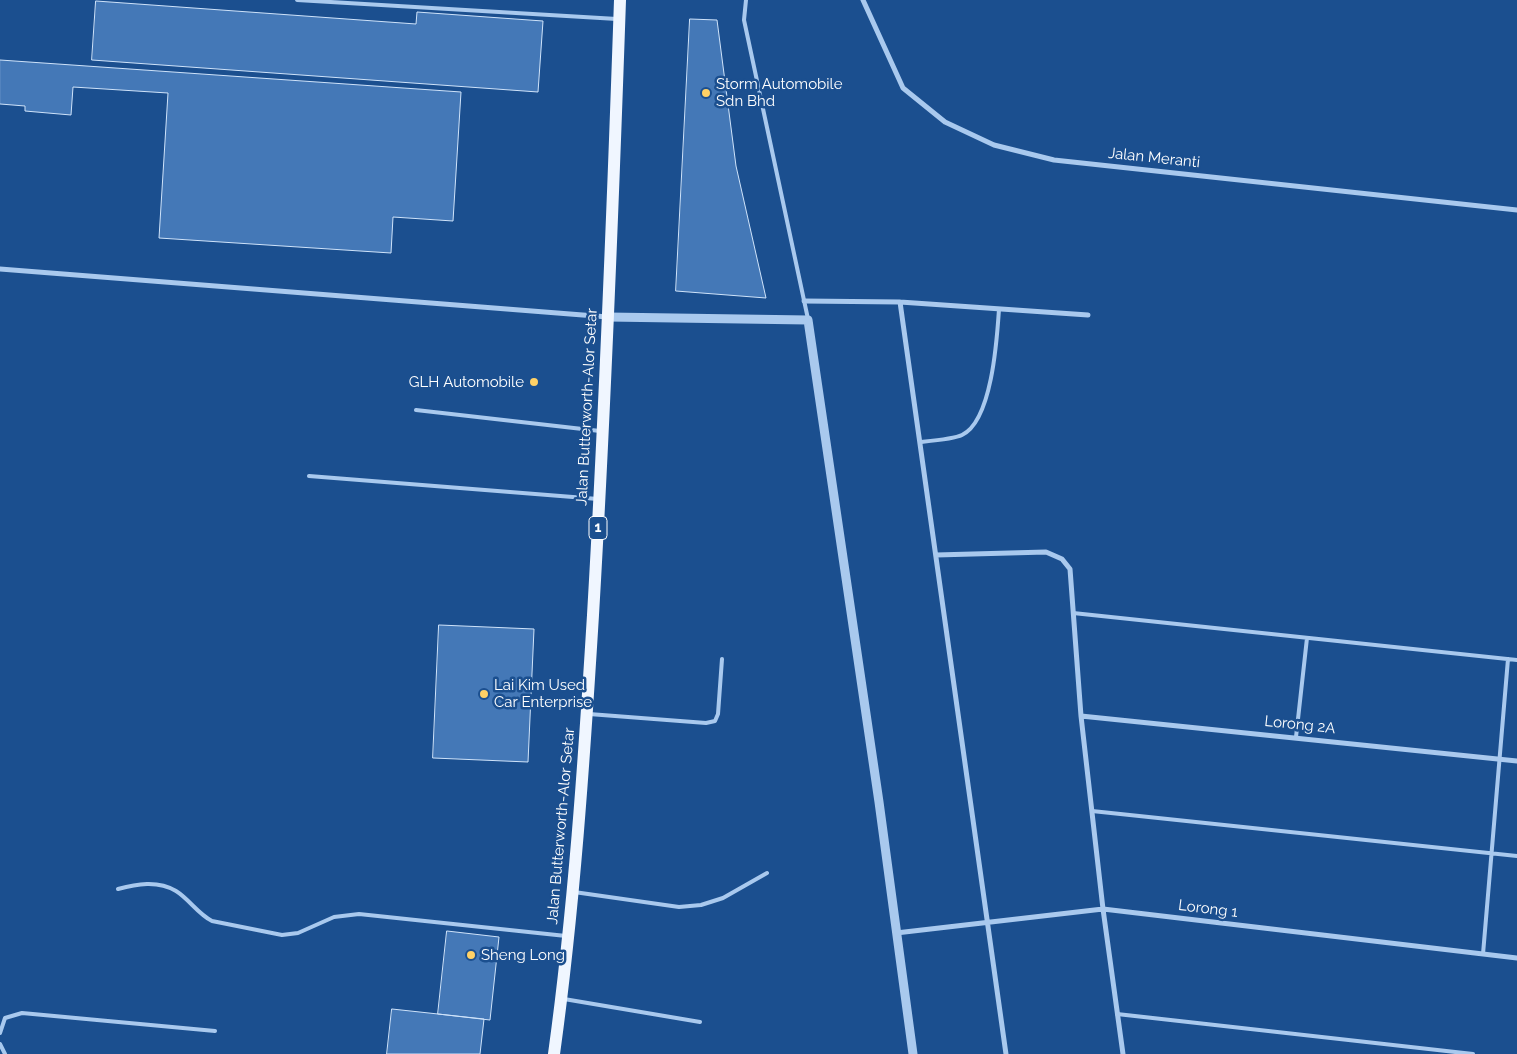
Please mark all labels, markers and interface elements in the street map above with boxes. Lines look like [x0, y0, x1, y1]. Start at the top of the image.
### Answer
place label: Storm Automobile Sdn Bhd [716, 75, 842, 110]
marker: Storm Automobile Sdn Bhd [700, 87, 712, 99]
street label: Jalan Meranti [1107, 144, 1201, 172]
street label: Jalan Butterworth-Alor Setar [573, 308, 601, 506]
place label: GLH Automobile [409, 373, 524, 391]
marker: GLH Automobile [528, 376, 540, 388]
road number: 1 [589, 516, 607, 540]
place label: Lai Kim Used Car Enterprise [494, 676, 592, 711]
marker: Lai Kim Used Car Enterprise [478, 688, 490, 700]
street label: Lorong 2A [1264, 712, 1336, 738]
street label: Jalan Butterworth-Alor Setar [543, 727, 579, 925]
street label: Lorong 1 [1177, 896, 1239, 922]
place label: Sheng Long [481, 946, 565, 964]
marker: Sheng Long [465, 949, 477, 961]

